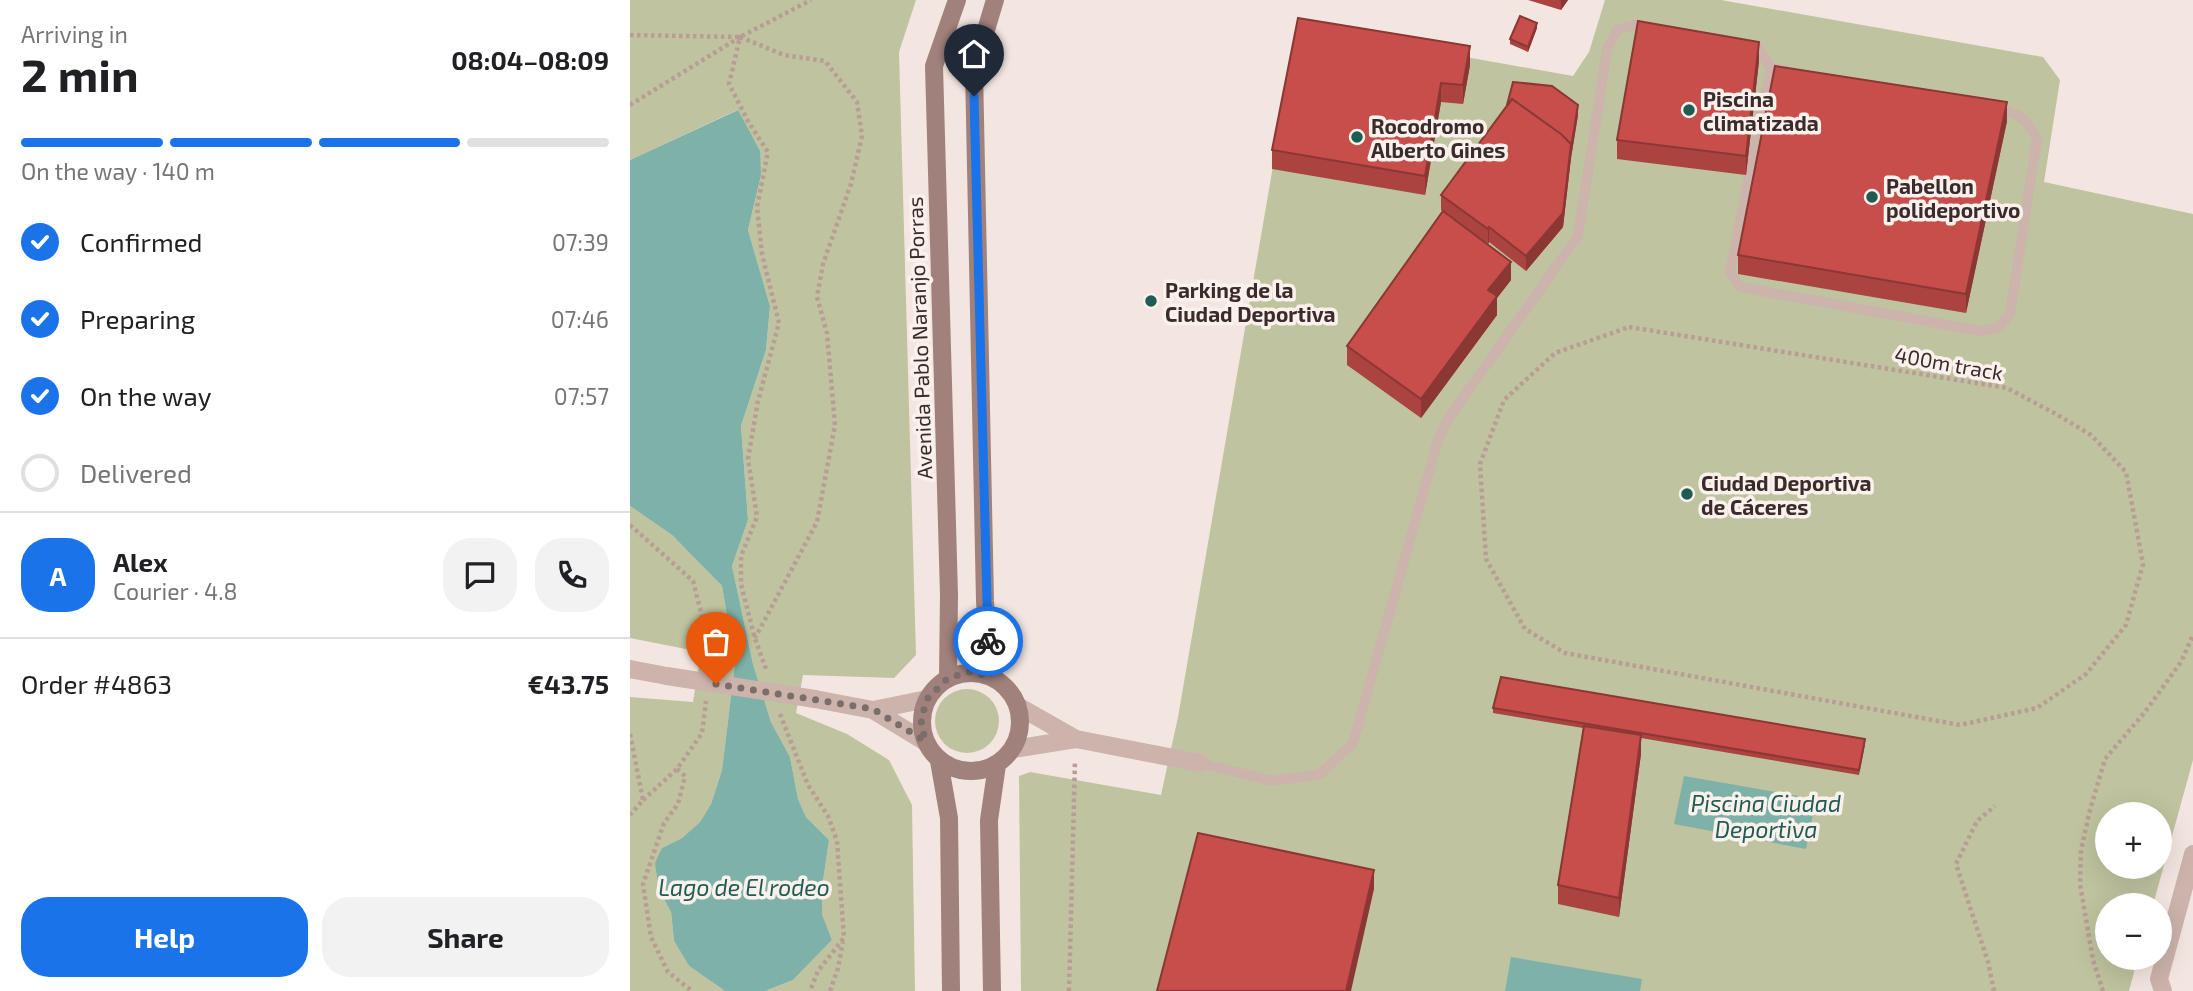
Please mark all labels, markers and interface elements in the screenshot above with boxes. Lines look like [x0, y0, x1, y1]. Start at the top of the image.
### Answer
text: Arriving in [21, 20, 128, 48]
pin [944, 24, 1004, 96]
icon: home [955, 35, 993, 73]
text: 08:04–08:09 [451, 44, 609, 75]
text: 2 min [21, 46, 139, 101]
place label: Piscina climatizada [1703, 86, 1819, 135]
marker: Piscina climatizada [1681, 102, 1697, 118]
place label: Rocodromo Alberto Gines [1371, 113, 1505, 162]
marker: Rocodromo Alberto Gines [1349, 129, 1365, 145]
text: On the way · 140 m [21, 157, 215, 185]
place label: Pabellon polideportivo [1886, 173, 2021, 222]
marker: Pabellon polideportivo [1864, 189, 1880, 205]
street label: Avenida Pablo Naranjo Porras [902, 196, 937, 480]
icon: check [21, 223, 59, 261]
text: Confirmed [80, 226, 203, 257]
text: 07:39 [552, 228, 609, 256]
place label: Parking de la Ciudad Deportiva [1165, 277, 1335, 326]
marker: Parking de la Ciudad Deportiva [1143, 293, 1159, 309]
icon: check [21, 300, 59, 338]
text: Preparing [80, 303, 195, 334]
text: 07:46 [551, 305, 609, 333]
street label: 400m track [1893, 341, 2006, 385]
icon: check [21, 377, 59, 415]
text: On the way [80, 380, 211, 411]
text: 07:57 [554, 382, 609, 410]
text: Delivered [80, 457, 192, 488]
place label: Ciudad Deportiva de Cáceres [1701, 470, 1871, 519]
marker: Ciudad Deportiva de Cáceres [1679, 486, 1695, 502]
button: chat [443, 538, 517, 612]
button: phone [535, 538, 609, 612]
text: Alex [113, 546, 168, 577]
text: A [50, 560, 66, 591]
text: Courier · 4.8 [113, 577, 237, 605]
courier [953, 606, 1023, 676]
pin [686, 612, 746, 684]
icon: bike [969, 622, 1007, 660]
icon: bag [697, 623, 735, 661]
text: Order #4863 [21, 668, 172, 699]
text: €43.75 [527, 668, 609, 699]
water label: Piscina Ciudad Deportiva [1691, 789, 1841, 843]
map controls [2095, 802, 2172, 970]
button: + [2095, 802, 2172, 879]
water label: Lago de El rodeo [658, 873, 830, 901]
button: − [2095, 893, 2172, 970]
button: Help [21, 897, 308, 977]
button: Share [322, 897, 609, 977]

